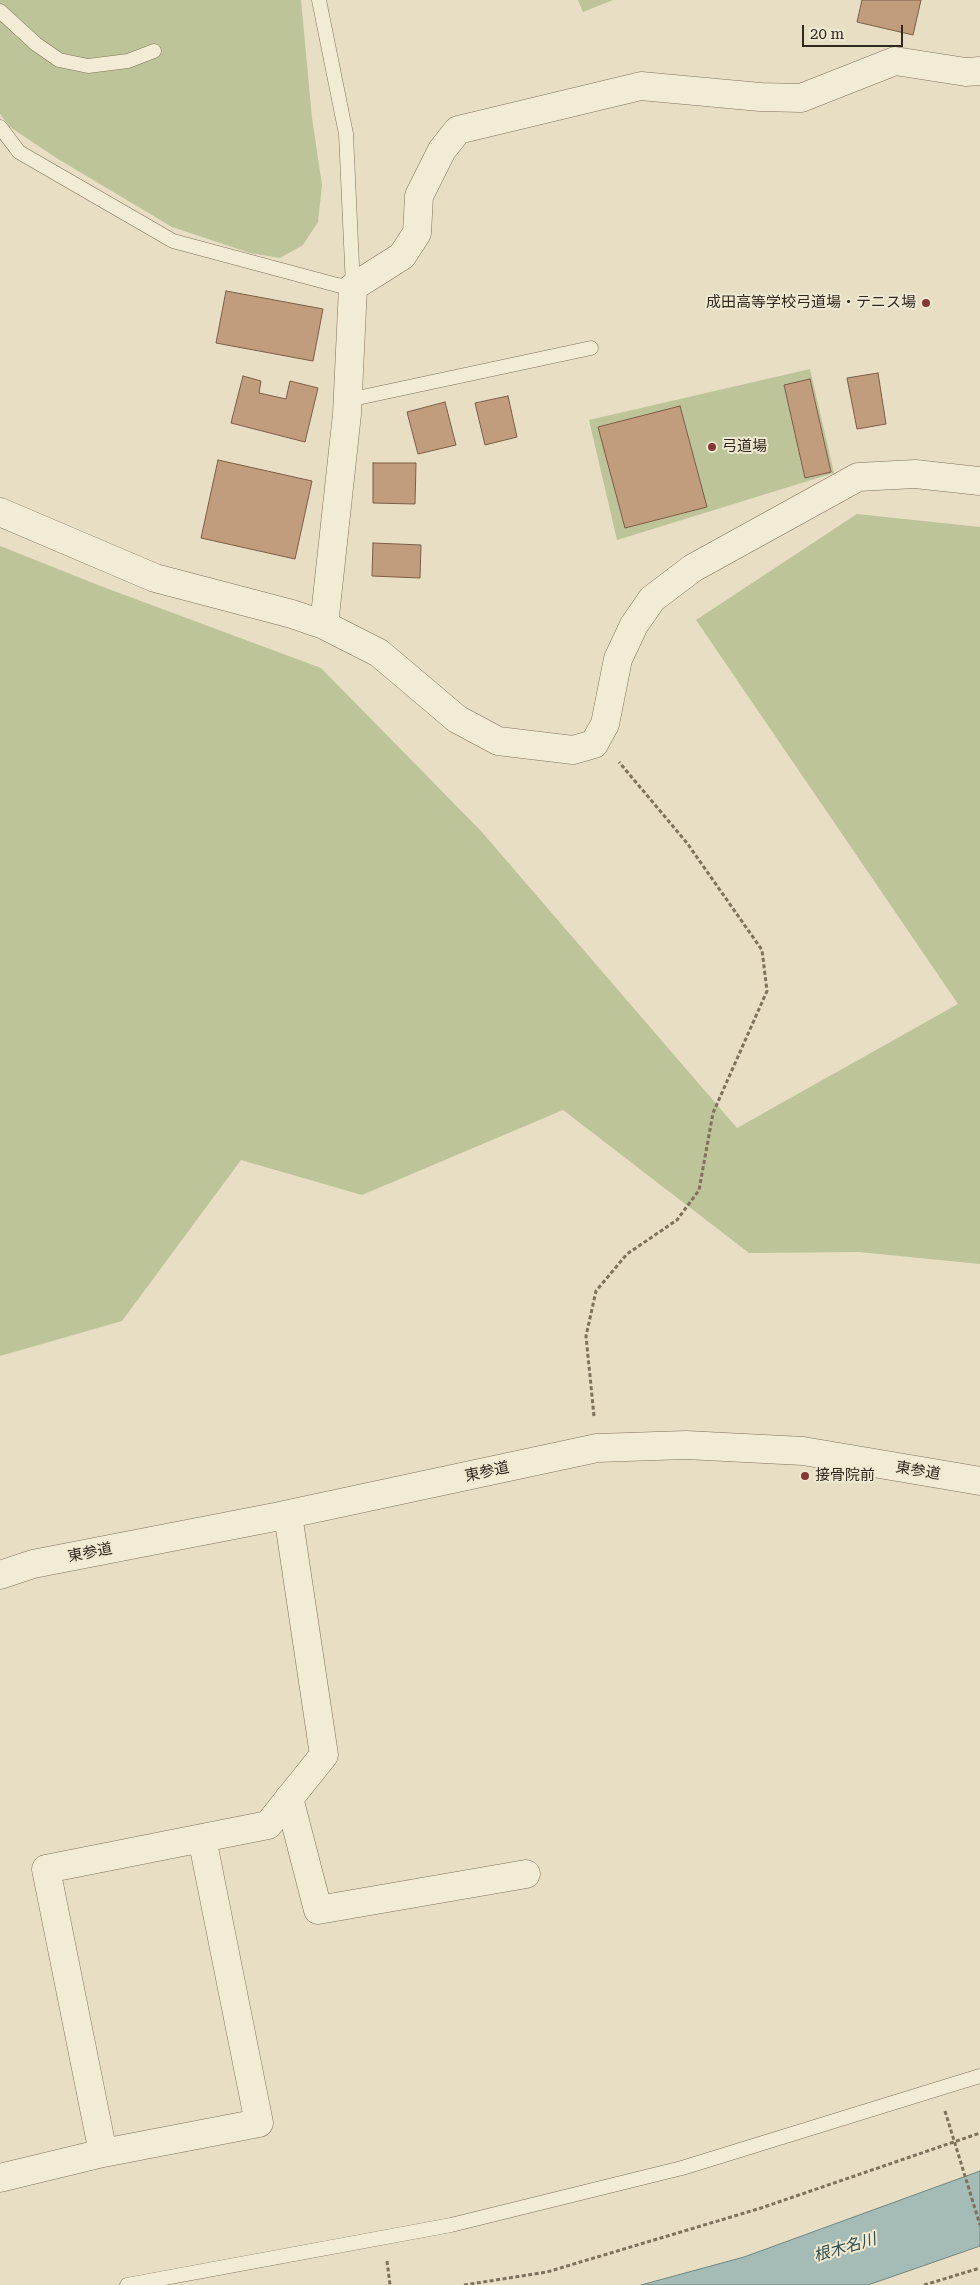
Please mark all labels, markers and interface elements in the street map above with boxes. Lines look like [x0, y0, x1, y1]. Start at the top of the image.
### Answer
scale bar [805, 15, 906, 47]
text: 20 m [810, 25, 844, 43]
place label: 成田高等学校弓道場・テニス場 [706, 294, 916, 312]
marker: 成田高等学校弓道場・テニス場 [920, 297, 932, 309]
place label: 弓道場 [722, 438, 767, 456]
marker: 弓道場 [706, 441, 718, 453]
street label: 東参道 [894, 1458, 942, 1484]
street label: 東参道 [463, 1459, 511, 1485]
place label: 接骨院前 [815, 1467, 875, 1485]
marker: 接骨院前 [799, 1470, 811, 1482]
street label: 東参道 [66, 1540, 114, 1566]
water label: 根木名川 [812, 2230, 878, 2266]

